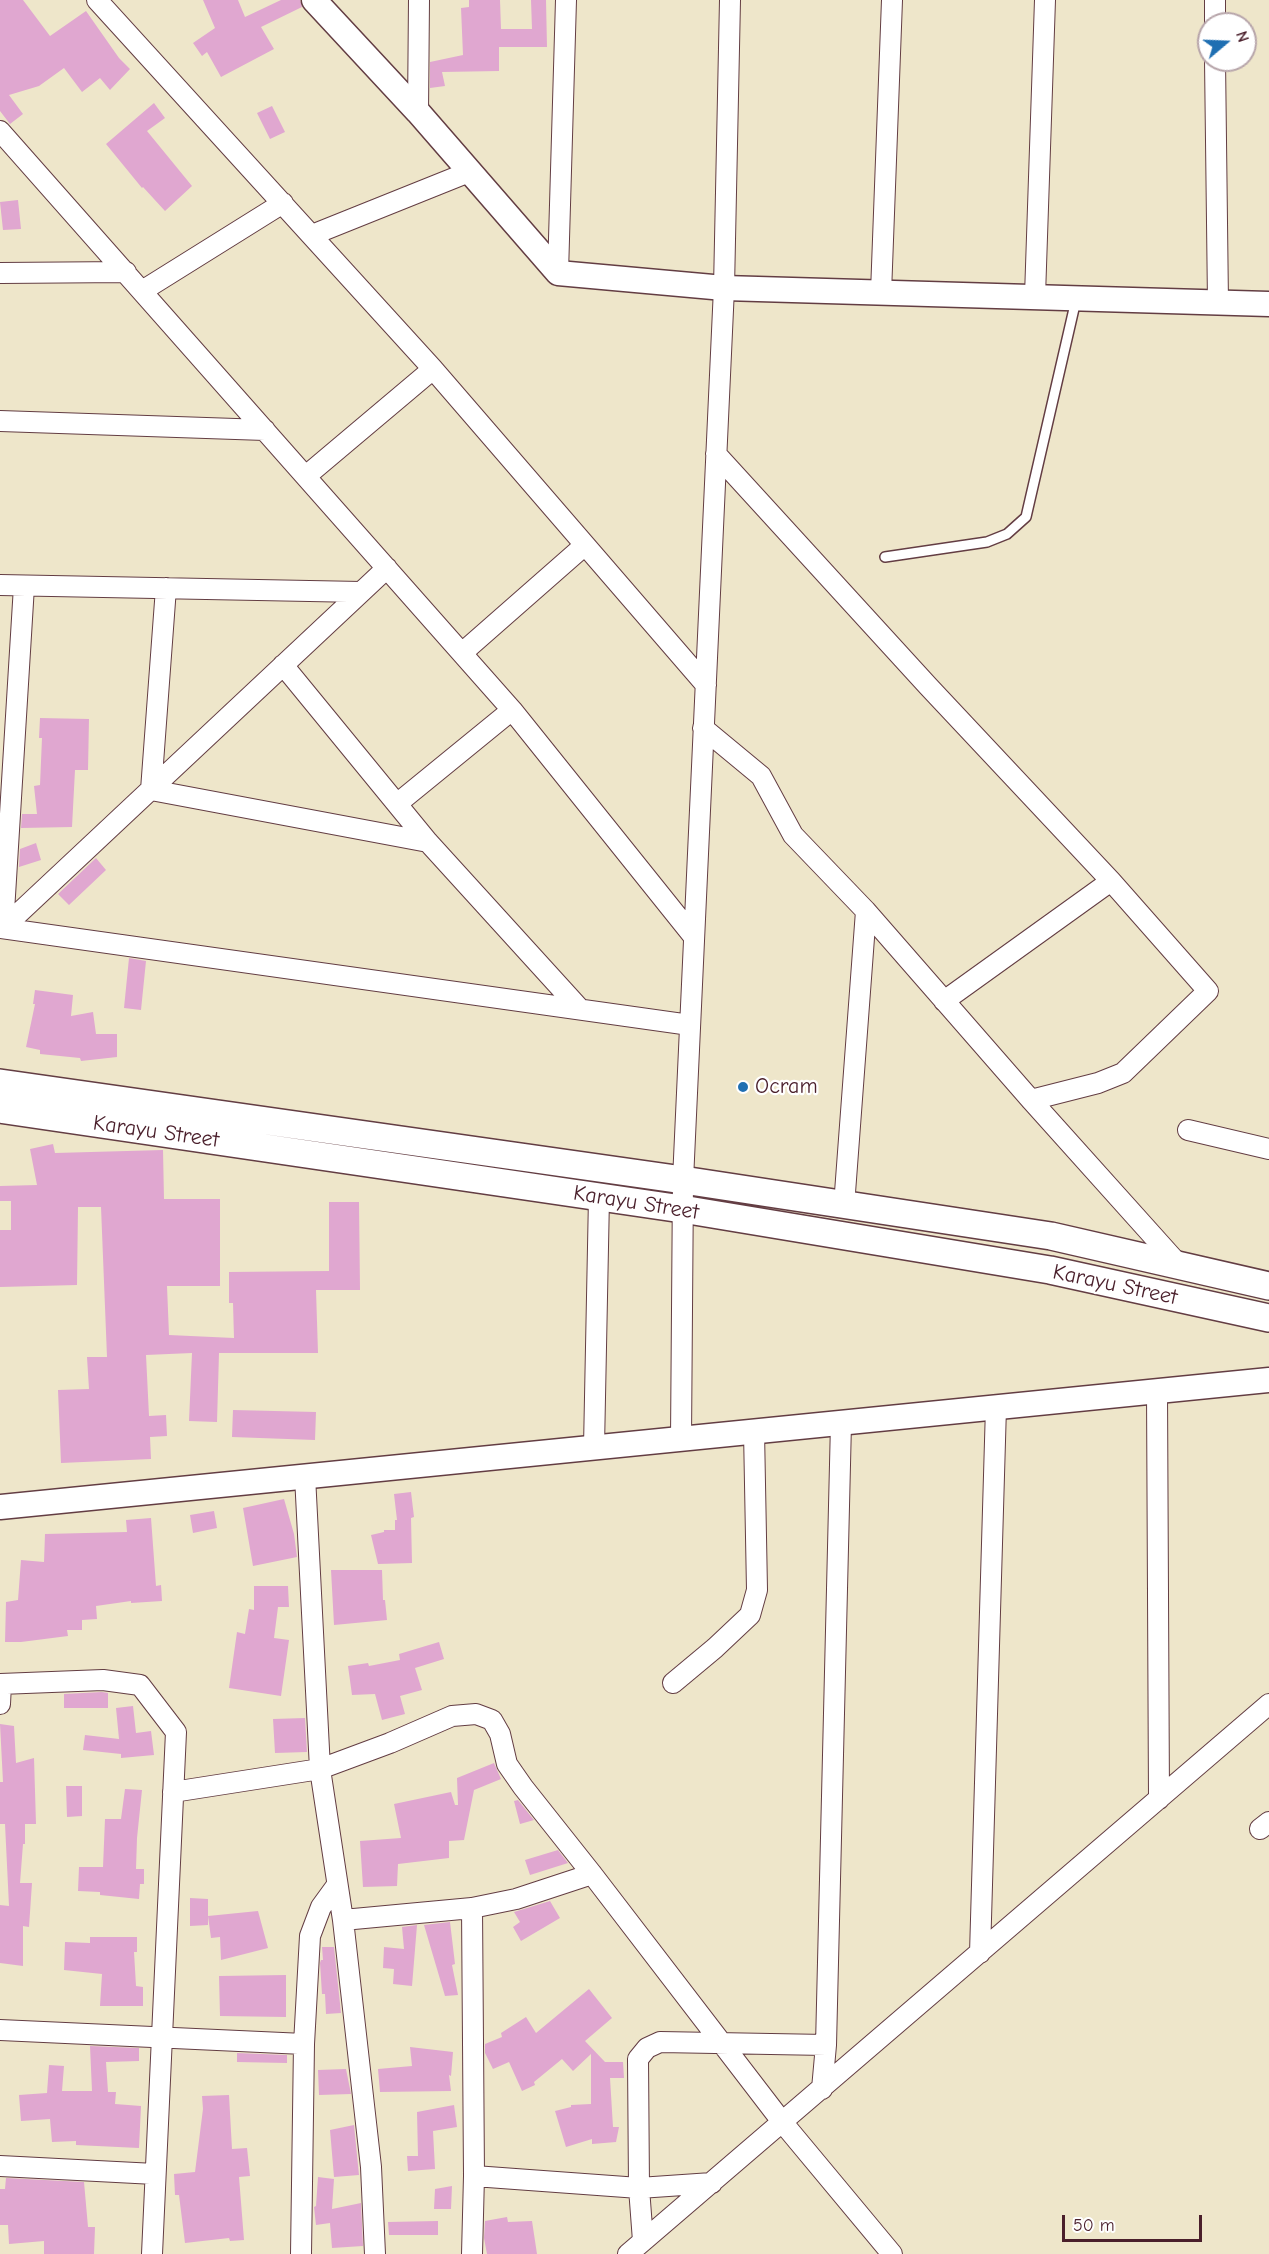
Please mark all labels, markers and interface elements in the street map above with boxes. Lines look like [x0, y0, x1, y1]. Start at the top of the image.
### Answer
north arrow [1197, 12, 1257, 72]
text: N [1232, 29, 1252, 45]
place label: Ocram [755, 1074, 818, 1100]
marker: Ocram [736, 1080, 750, 1094]
street label: Karayu Street [91, 1110, 221, 1154]
street label: Karayu Street [571, 1180, 701, 1226]
street label: Karayu Street [1050, 1259, 1180, 1311]
scale bar [1065, 2203, 1204, 2241]
text: 50 m [1073, 2215, 1115, 2236]

